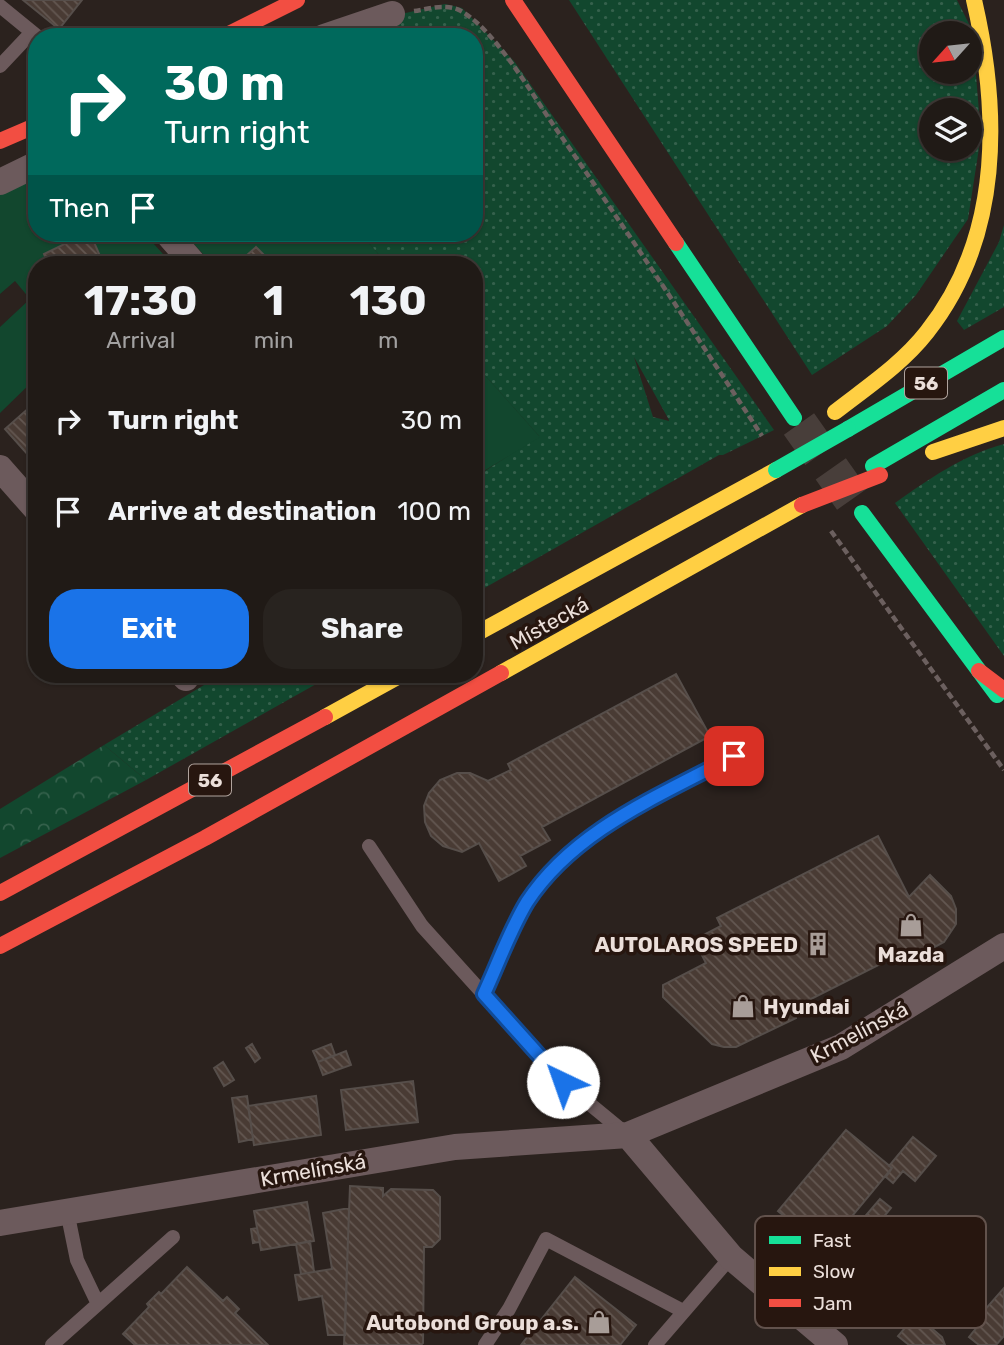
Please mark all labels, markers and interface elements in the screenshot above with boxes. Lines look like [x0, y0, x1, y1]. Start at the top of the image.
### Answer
north arrow [919, 21, 982, 84]
map controls [919, 21, 982, 161]
text: 30 m [164, 54, 285, 112]
icon: right [49, 56, 140, 147]
button: layers [919, 98, 982, 161]
text: Turn right [164, 113, 309, 151]
icon: arrive [124, 189, 162, 227]
text: Then [49, 193, 110, 224]
text: 17:30 [84, 276, 198, 326]
text: 1 [263, 276, 284, 326]
text: 130 [350, 276, 427, 326]
text: Arrival [106, 326, 175, 354]
text: min [254, 326, 294, 354]
text: m [378, 326, 399, 354]
road number: 56 [905, 368, 947, 398]
icon: right [49, 402, 87, 440]
text: Turn right [108, 405, 238, 436]
text: 30 m [400, 405, 462, 436]
icon: arrive [49, 493, 87, 531]
text: Arrive at destination [108, 496, 376, 527]
text: 100 m [397, 496, 471, 527]
button: Exit [49, 589, 249, 669]
button: Share [263, 589, 462, 669]
street label: Místecká [505, 591, 593, 655]
pin [704, 726, 764, 786]
icon: arrive [715, 737, 753, 775]
road number: 56 [189, 764, 231, 796]
shop icon: Mazda [897, 911, 925, 939]
building icon: AUTOLAROS SPEED [804, 930, 832, 958]
place label: AUTOLAROS SPEED [595, 932, 798, 957]
place label: Mazda [878, 942, 944, 967]
shop icon: Hyundai [729, 992, 757, 1020]
place label: Hyundai [763, 994, 850, 1019]
street label: Krmelínská [806, 996, 912, 1068]
position arrow [526, 1045, 600, 1119]
street label: Krmelínská [258, 1148, 368, 1192]
legend [755, 1216, 986, 1328]
text: Fast [813, 1229, 852, 1252]
text: Slow [813, 1260, 855, 1283]
text: Jam [813, 1292, 852, 1315]
shop icon: Autobond Group a.s. [585, 1308, 613, 1336]
place label: Autobond Group a.s. [366, 1310, 579, 1335]

